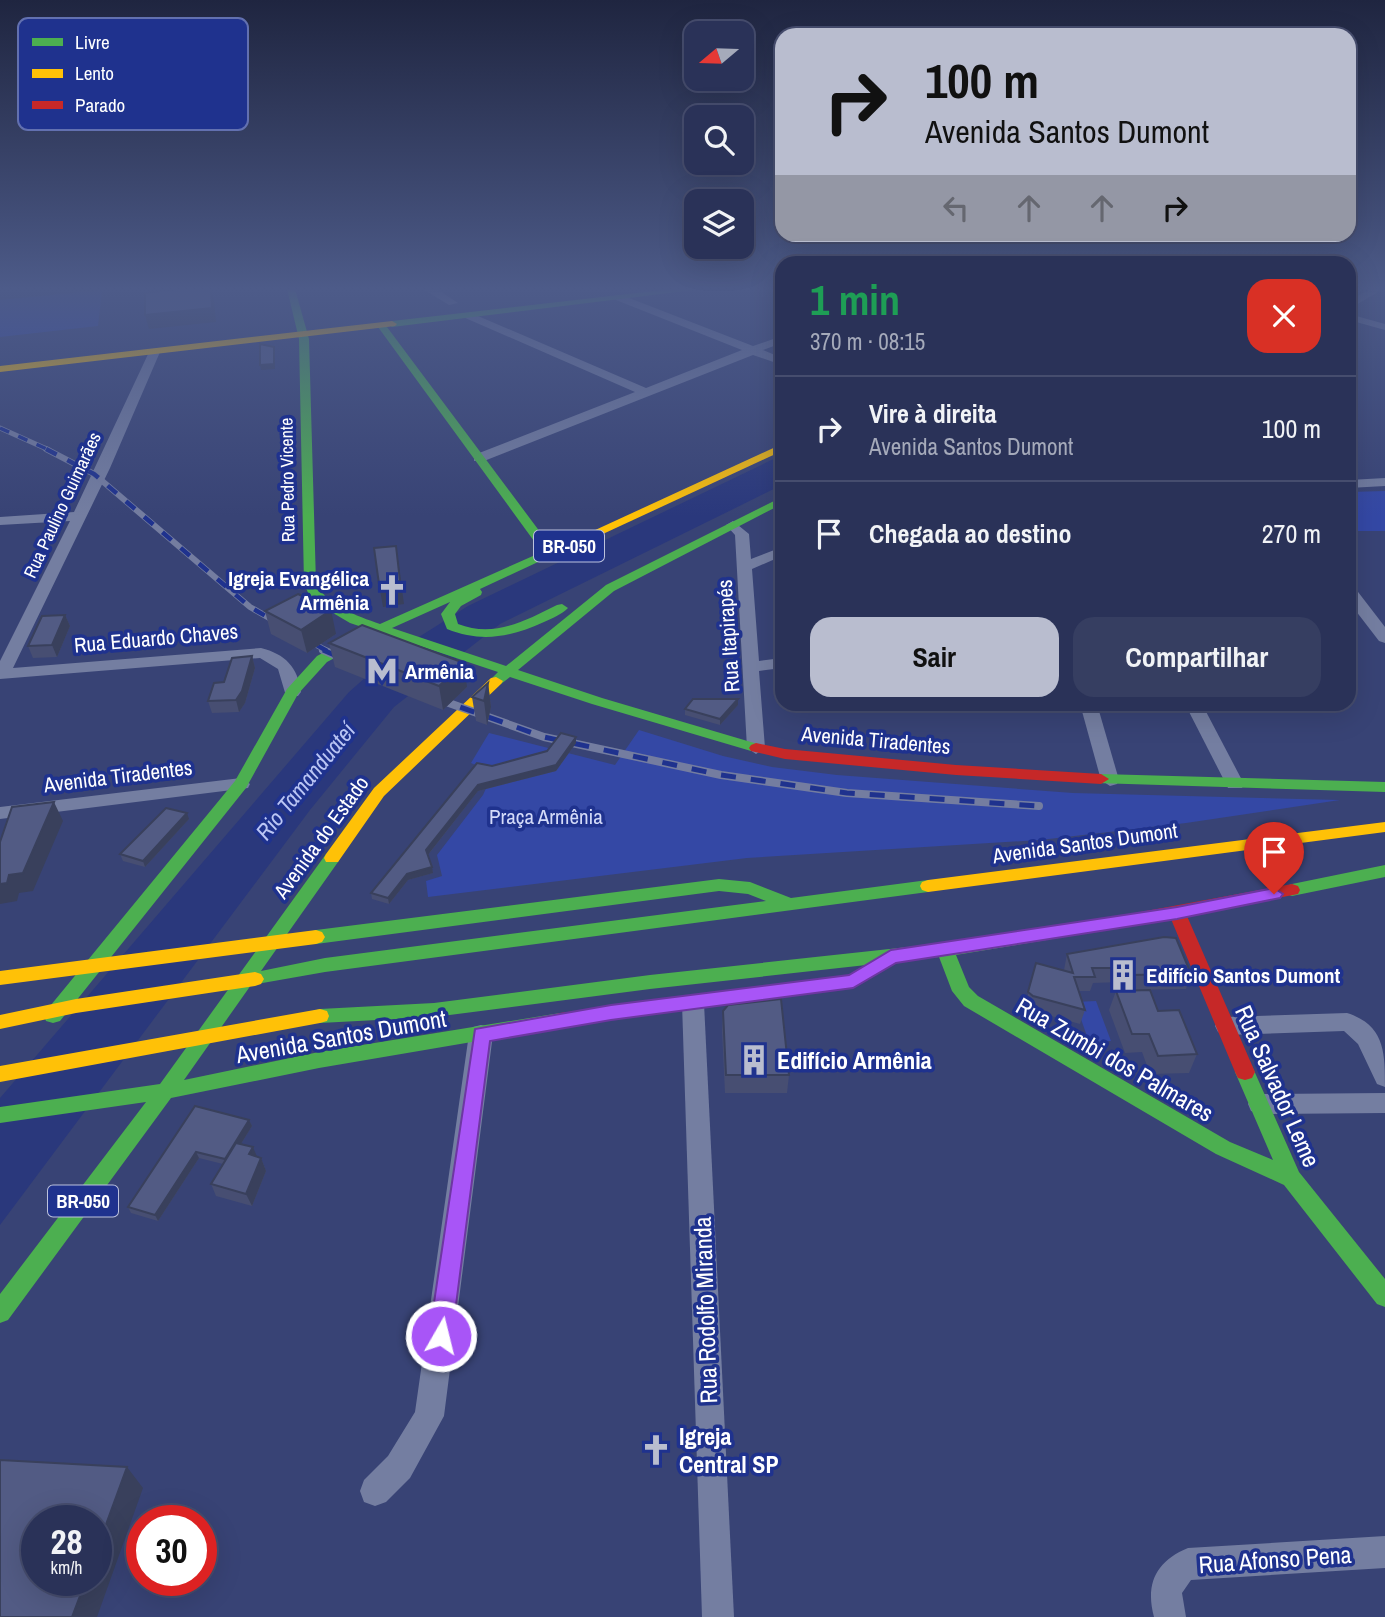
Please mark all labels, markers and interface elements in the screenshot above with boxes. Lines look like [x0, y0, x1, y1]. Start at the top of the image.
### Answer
legend [18, 18, 248, 130]
north arrow [684, 21, 754, 91]
map controls [684, 21, 754, 259]
text: Livre [75, 29, 110, 55]
text: 100 m [925, 47, 1039, 113]
icon: right [810, 56, 901, 147]
text: Lento [75, 60, 114, 86]
text: Parado [75, 92, 125, 118]
button: search [684, 105, 754, 175]
text: Avenida Santos Dumont [925, 110, 1209, 153]
button: layers [684, 189, 754, 259]
icon: left [937, 189, 975, 227]
icon: ahead [1010, 189, 1048, 227]
icon: ahead [1083, 189, 1121, 227]
icon: right [1156, 189, 1194, 227]
text: 1 min [810, 272, 900, 328]
button: close [1247, 279, 1321, 353]
text: 370 m · 08:15 [810, 326, 925, 357]
text: Vire à direita [869, 396, 997, 431]
icon: right [810, 410, 848, 448]
text: 100 m [1262, 411, 1321, 446]
street label: Rua Pedro Vicente [273, 418, 301, 542]
street label: Rua Paulino Guimarães [17, 428, 107, 582]
text: Avenida Santos Dumont [869, 431, 1073, 462]
icon: arrive [810, 515, 848, 553]
text: Chegada ao destino [869, 516, 1072, 551]
text: 270 m [1262, 516, 1321, 551]
road number: BR-050 [534, 530, 604, 562]
place label: Igreja Evangélica Armênia [228, 564, 369, 617]
church icon: Igreja Evangélica Armênia [375, 573, 409, 607]
street label: Rua Itapirapés [710, 579, 746, 693]
street label: Rua Eduardo Chaves [73, 616, 239, 660]
button: Sair [810, 617, 1059, 697]
button: Compartilhar [1073, 617, 1321, 697]
metro station icon: Armênia [365, 654, 399, 688]
place label: Armênia [405, 657, 474, 686]
water label: Rio Tamanduateí [248, 714, 363, 846]
street label: Avenida Tiradentes [799, 719, 952, 761]
street label: Avenida Tiradentes [41, 753, 194, 800]
street label: Avenida do Estado [266, 770, 375, 905]
park label: Praça Armênia [489, 802, 603, 831]
street label: Avenida Santos Dumont [990, 816, 1180, 870]
pin [1244, 822, 1304, 894]
icon: arrive [1255, 833, 1293, 871]
building icon: Edifício Santos Dumont [1106, 958, 1140, 992]
place label: Edifício Santos Dumont [1146, 961, 1340, 990]
street label: Rua Zumbi dos Palmares [1010, 989, 1220, 1129]
street label: Rua Salvador Leme [1228, 1000, 1328, 1172]
street label: Avenida Santos Dumont [232, 1002, 449, 1070]
building icon: Edifício Armênia [737, 1043, 771, 1077]
place label: Edifício Armênia [777, 1044, 932, 1076]
road number: BR-050 [48, 1186, 118, 1217]
street label: Rua Rodolfo Miranda [686, 1216, 724, 1404]
position arrow [404, 1299, 478, 1373]
place label: Igreja Central SP [679, 1420, 779, 1480]
church icon: Igreja Central SP [639, 1433, 673, 1467]
speed limit sign: 30 [126, 1505, 217, 1596]
text: 28 [51, 1518, 82, 1565]
street label: Rua Afonso Pena [1197, 1538, 1353, 1580]
text: km/h [51, 1555, 83, 1580]

